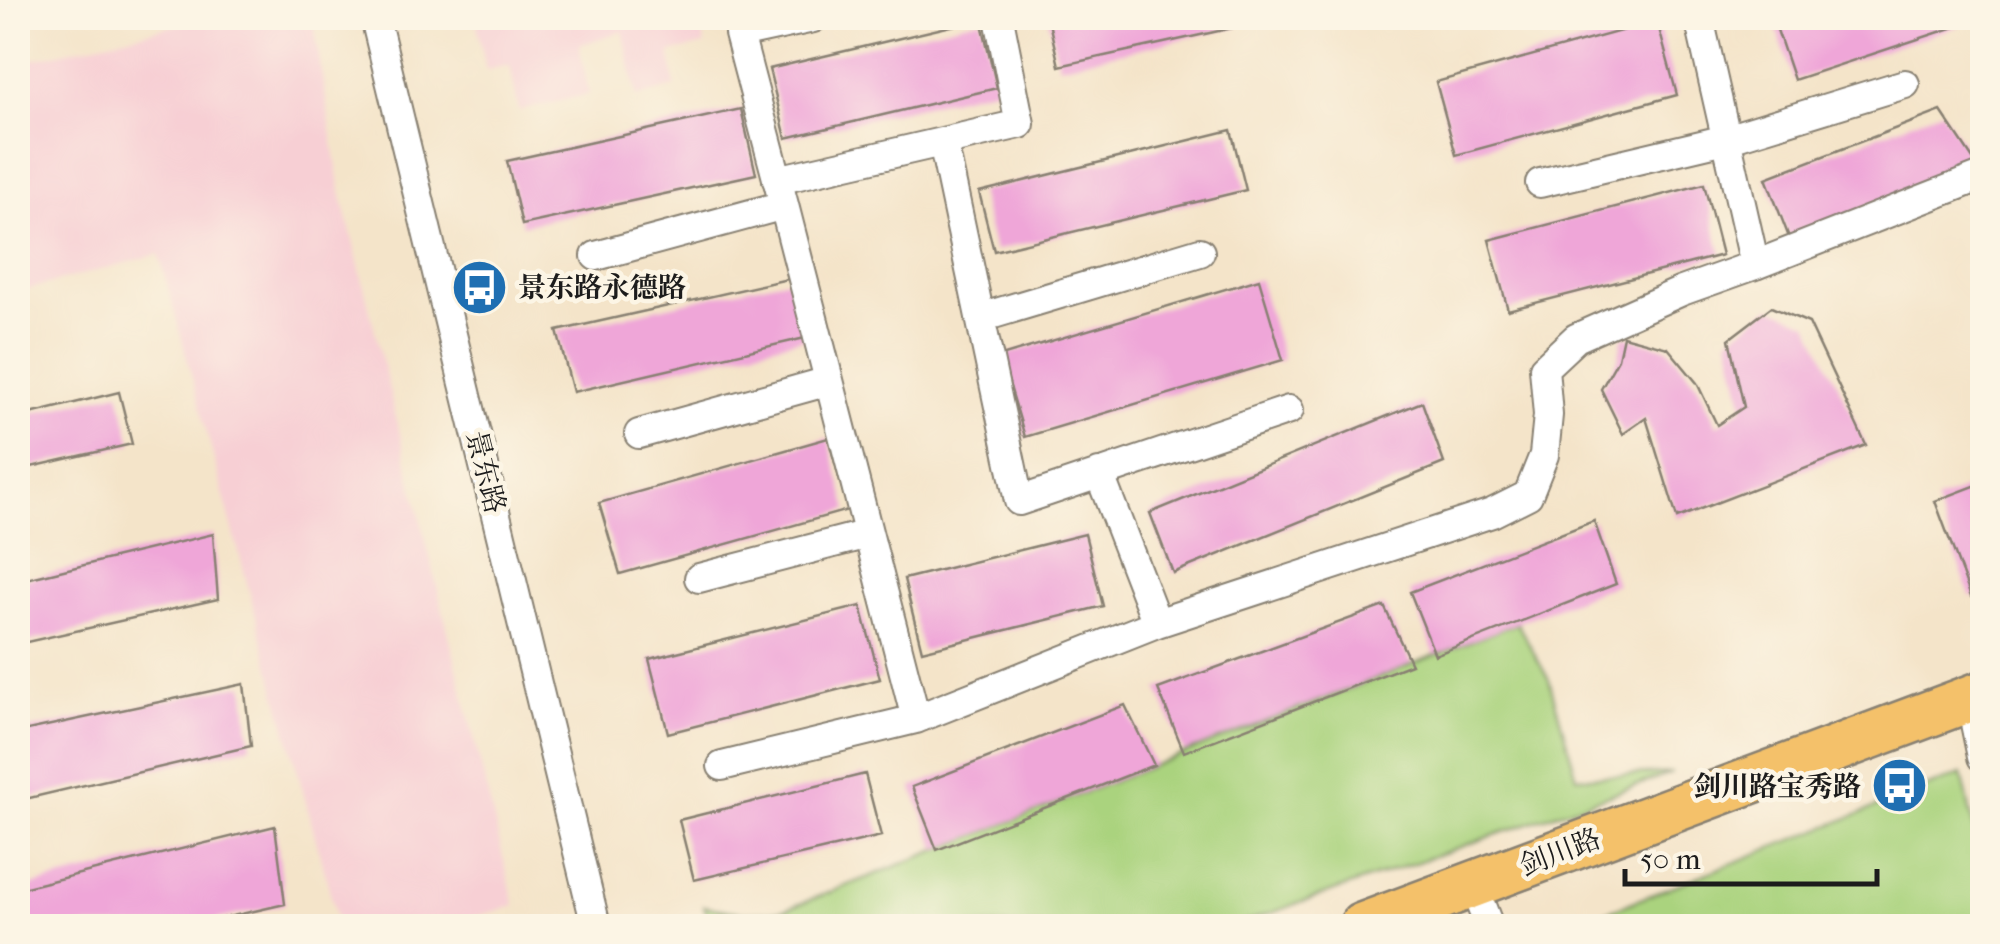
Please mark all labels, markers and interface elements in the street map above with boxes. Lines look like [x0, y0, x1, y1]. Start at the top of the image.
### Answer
bus stop icon: 景东路永德路 [449, 257, 509, 317]
place label: 景东路永德路 [518, 271, 686, 304]
street label: 景东路 [460, 427, 512, 517]
bus stop icon: 剑川路宝秀路 [1870, 756, 1930, 816]
place label: 剑川路宝秀路 [1693, 770, 1861, 803]
street label: 剑川路 [1515, 822, 1605, 882]
scale bar [1625, 824, 1878, 886]
text: 50 m [1640, 842, 1701, 877]

